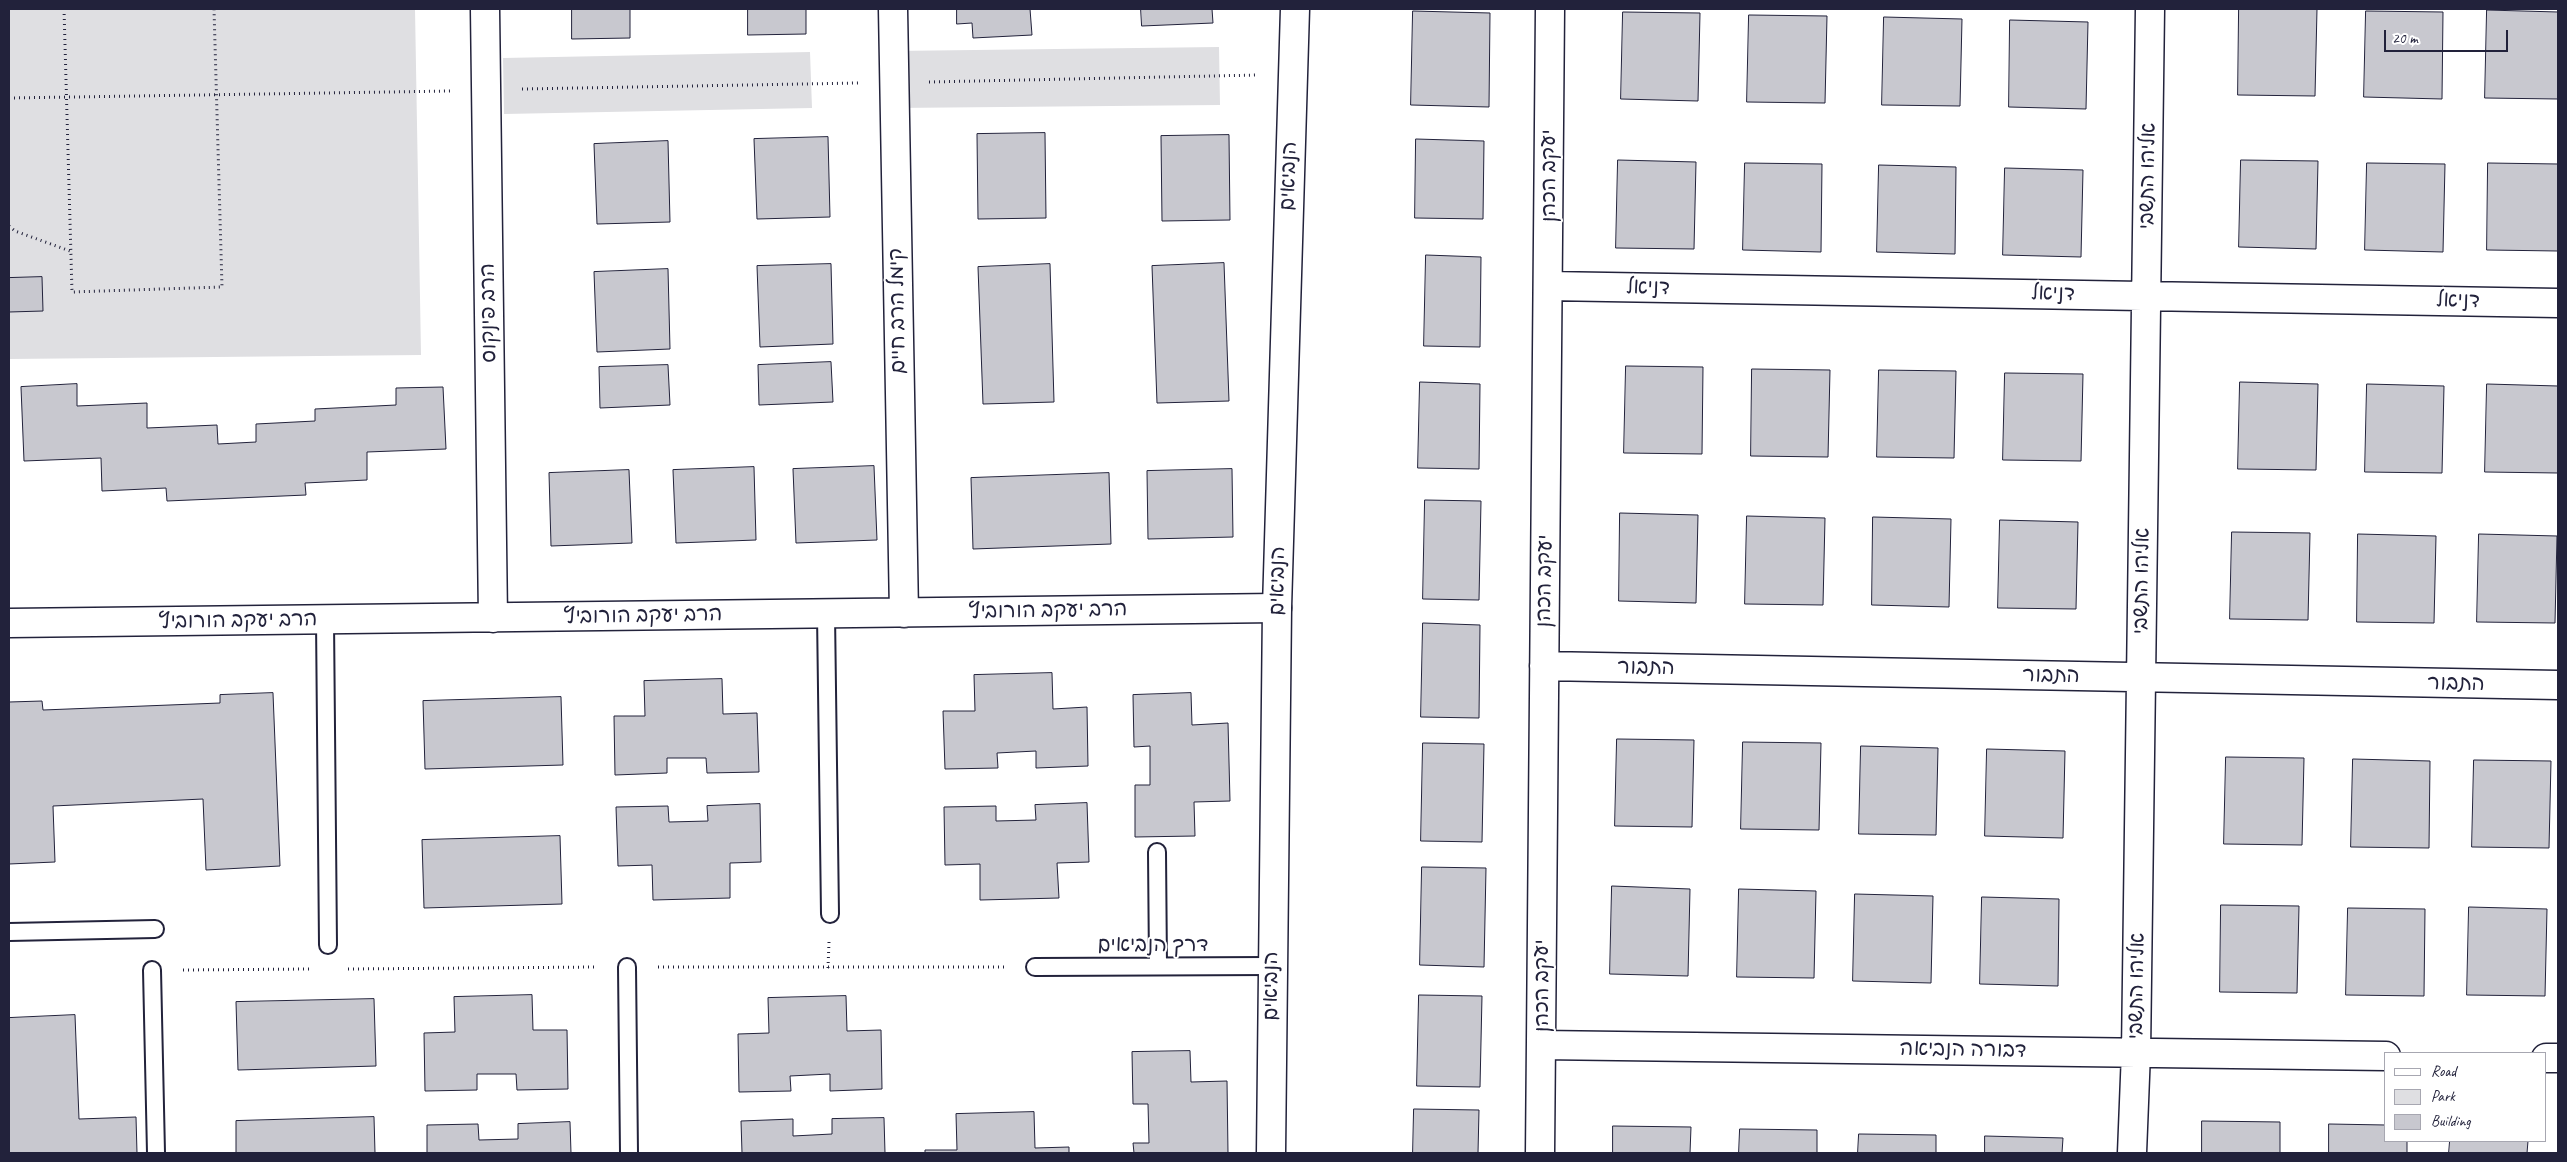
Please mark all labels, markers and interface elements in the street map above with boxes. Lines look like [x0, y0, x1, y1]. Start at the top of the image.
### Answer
scale bar [2387, 20, 2511, 52]
text: 20 m [2392, 29, 2418, 48]
street label: אליהו התשבי [2134, 122, 2162, 230]
street label: יעקב הכהן [1536, 129, 1562, 223]
street label: הנביאים [1275, 141, 1303, 211]
street label: קימל הרב חיים [884, 248, 912, 374]
street label: הרב פינקוס [476, 263, 502, 363]
street label: דניאל [1626, 275, 1670, 301]
street label: דניאל [2031, 281, 2075, 307]
street label: דניאל [2436, 288, 2480, 314]
street label: אליהו התשבי [2128, 527, 2156, 635]
street label: יעקב הכהן [1532, 534, 1558, 628]
street label: הנביאים [1265, 546, 1291, 616]
street label: הרב יעקב הורוביץ [969, 597, 1127, 625]
street label: הרב יעקב הורוביץ [564, 602, 722, 630]
street label: הרב יעקב הורוביץ [159, 607, 317, 635]
street label: התבור [1617, 655, 1675, 681]
street label: התבור [2022, 663, 2080, 689]
street label: התבור [2427, 671, 2485, 697]
street label: דרך הנביאים [1098, 932, 1208, 958]
street label: אליהו התשבי [2123, 932, 2151, 1040]
street label: יעקב הכהן [1529, 939, 1555, 1033]
street label: הנביאים [1258, 951, 1284, 1021]
street label: דבורה הנביאה [1899, 1036, 2027, 1064]
legend [2384, 1052, 2547, 1142]
text: Road [2431, 1062, 2456, 1081]
text: Park [2431, 1087, 2455, 1106]
text: Building [2431, 1112, 2470, 1131]

